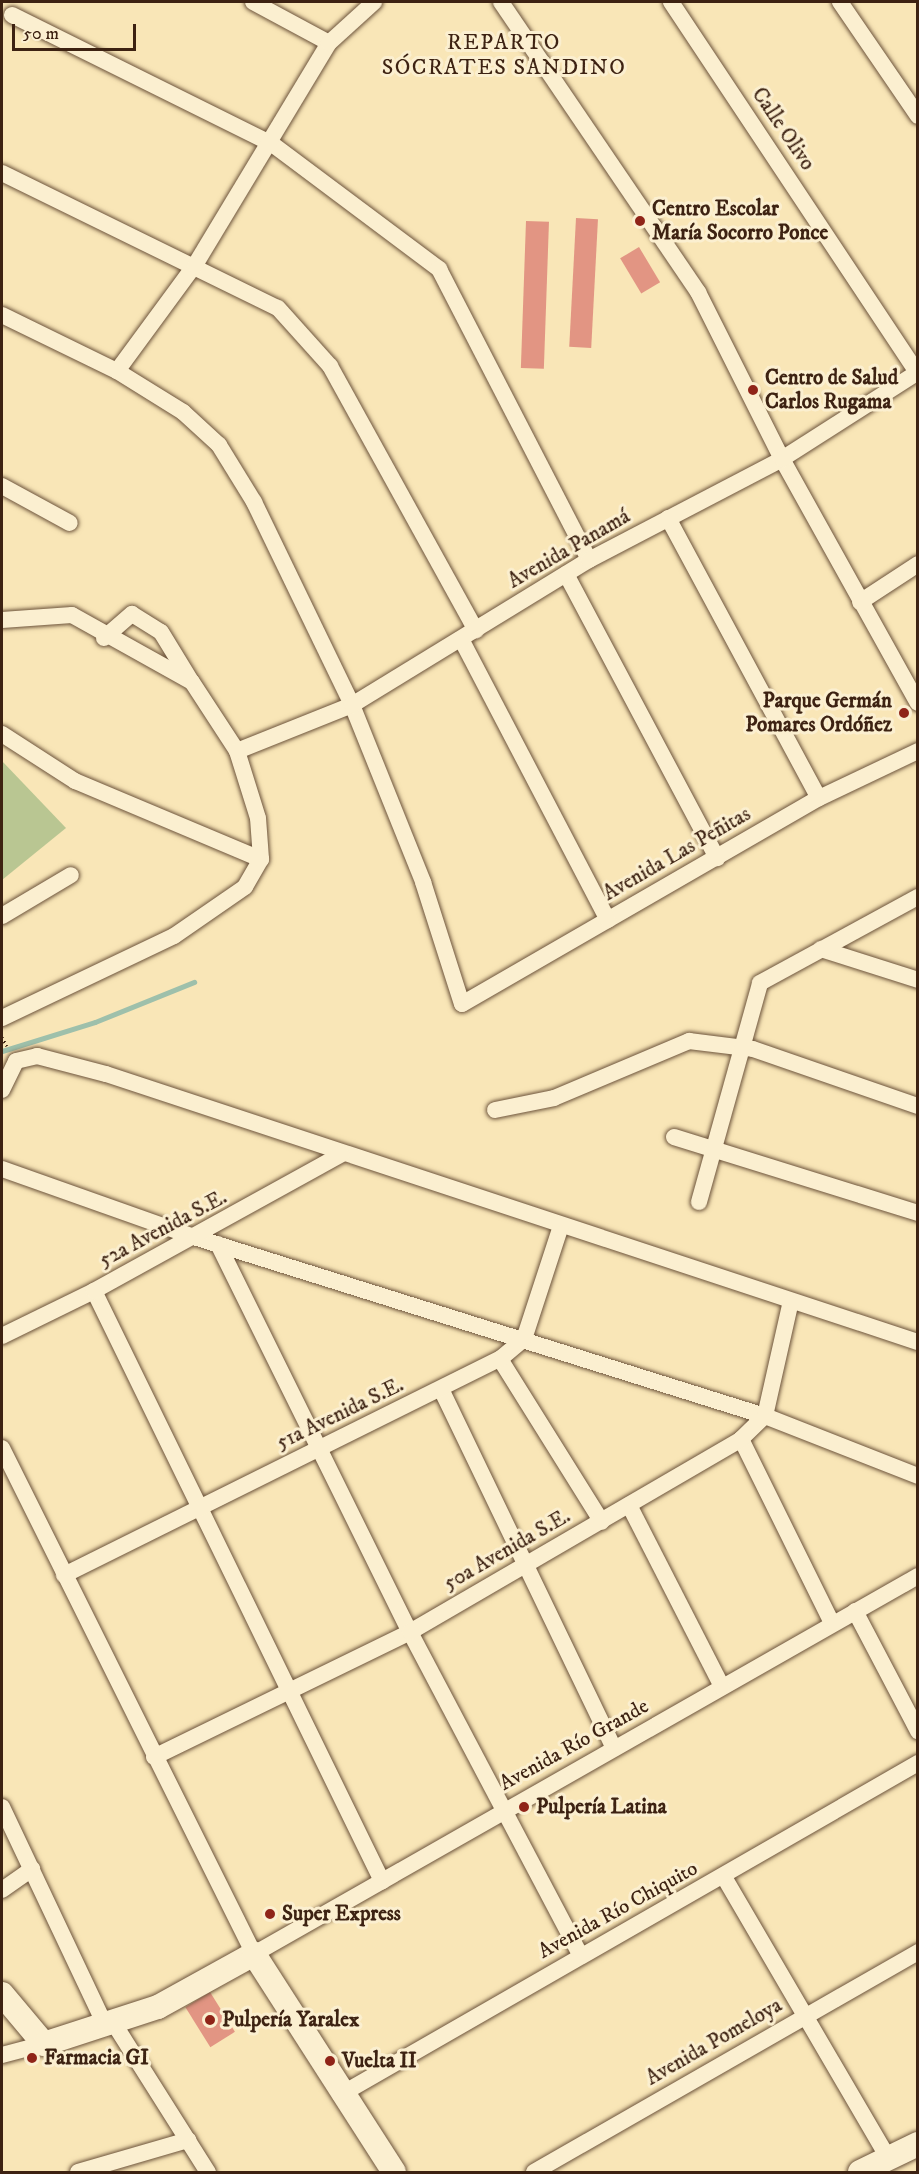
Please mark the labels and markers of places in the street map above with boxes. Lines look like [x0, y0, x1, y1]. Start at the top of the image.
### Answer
place label: Centro Escolar María Socorro Ponce [652, 196, 828, 246]
marker: Centro Escolar María Socorro Ponce [633, 214, 647, 228]
place label: Centro de Salud Carlos Rugama [765, 365, 898, 415]
marker: Centro de Salud Carlos Rugama [746, 383, 760, 397]
place label: Parque Germán Pomares Ordóñez [745, 688, 892, 738]
marker: Parque Germán Pomares Ordóñez [897, 706, 911, 720]
place label: Pulpería Latina [536, 1794, 667, 1820]
marker: Pulpería Latina [517, 1800, 531, 1814]
place label: Super Express [282, 1901, 401, 1927]
marker: Super Express [263, 1907, 277, 1921]
place label: Pulpería Yaralex [222, 2007, 359, 2033]
marker: Pulpería Yaralex [203, 2013, 217, 2027]
place label: Farmacia GI [44, 2045, 149, 2071]
place label: Vuelta II [342, 2048, 417, 2074]
marker: Farmacia GI [25, 2051, 39, 2065]
marker: Vuelta II [323, 2054, 337, 2068]

